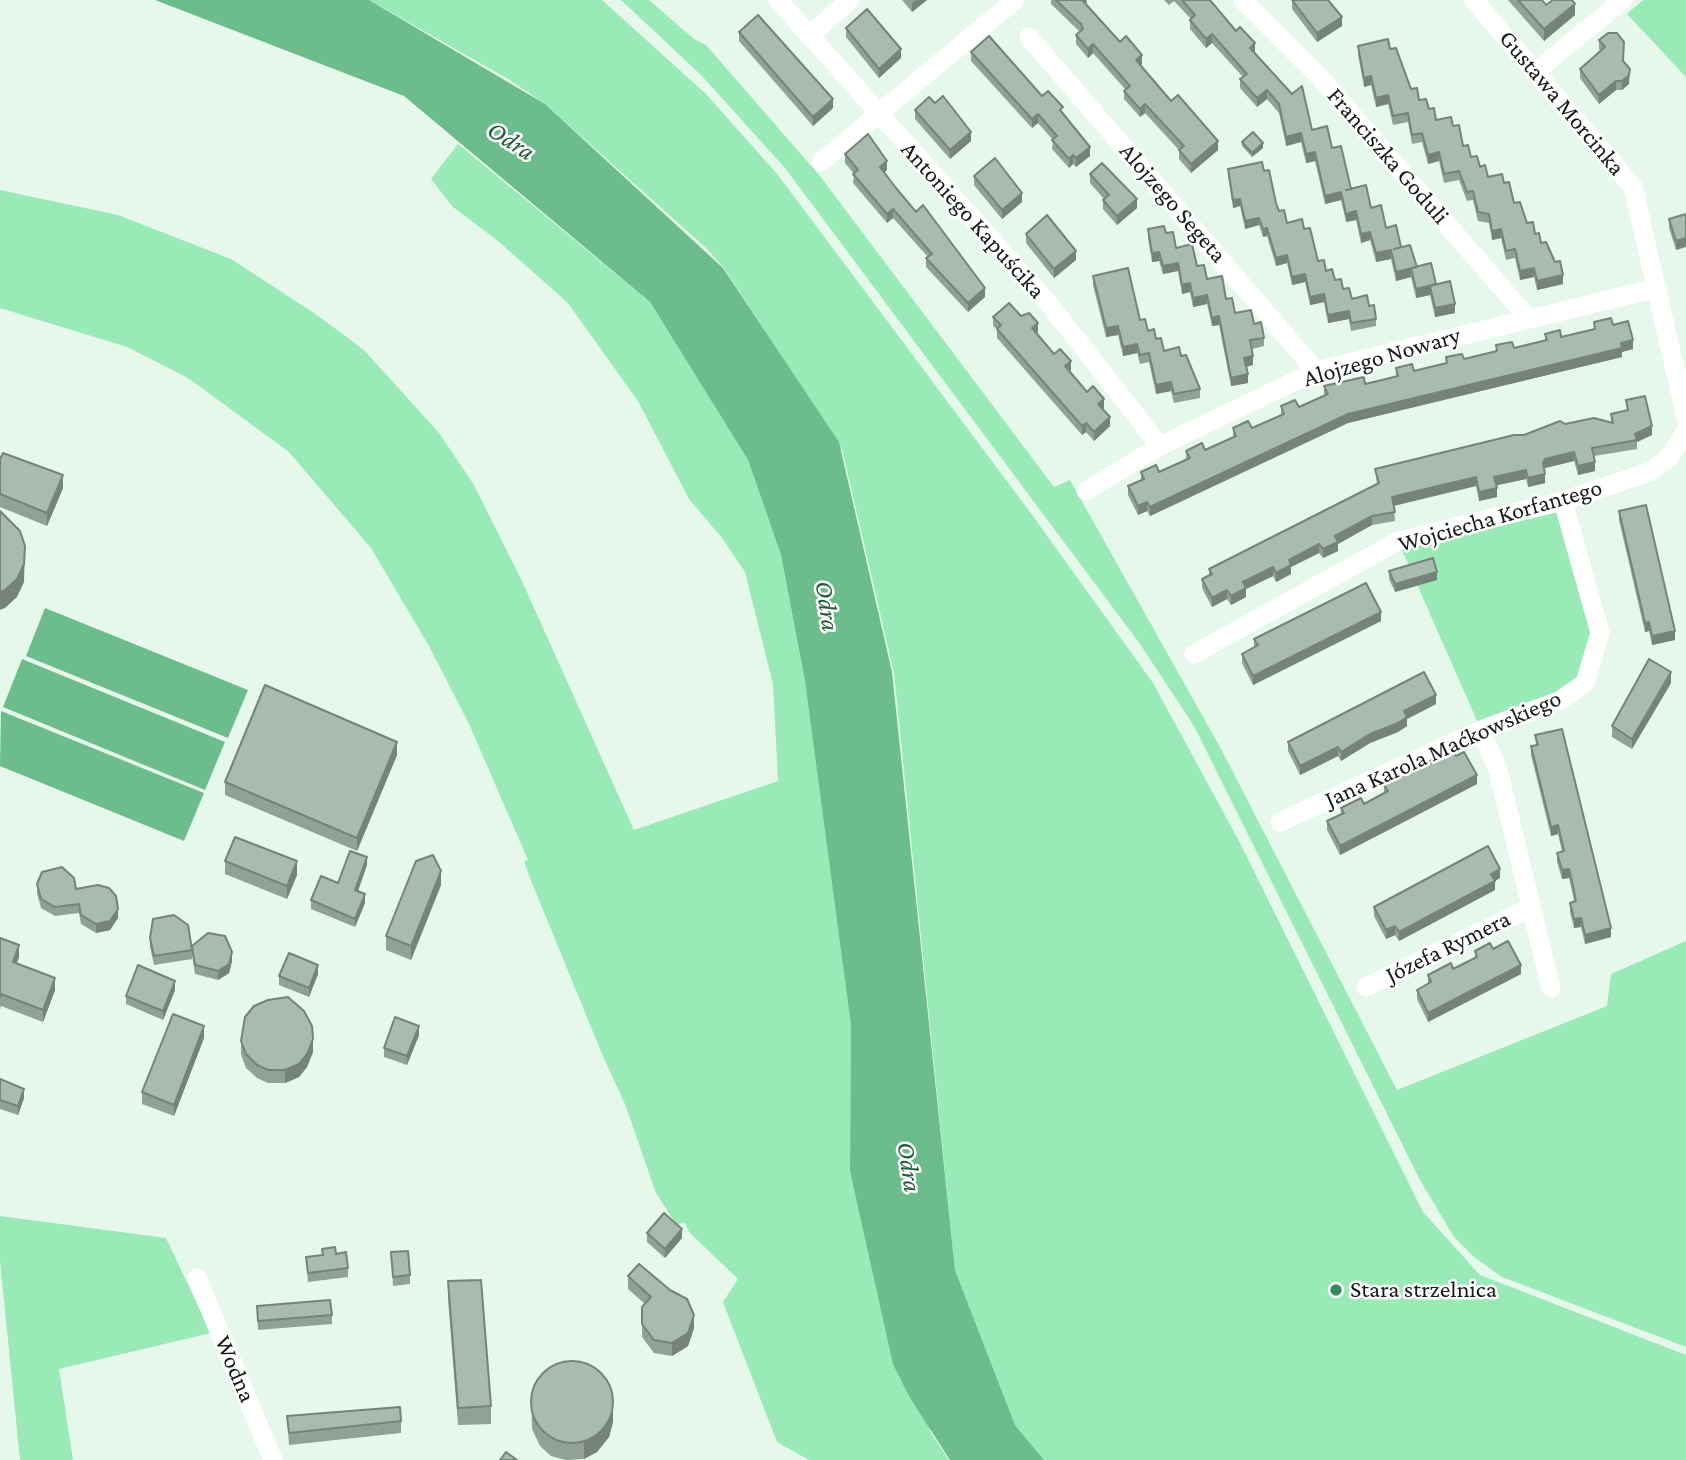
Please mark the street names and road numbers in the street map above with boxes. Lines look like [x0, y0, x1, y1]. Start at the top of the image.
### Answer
street label: Gustawa Morcinka [1493, 25, 1631, 181]
street label: Franciszka Goduli [1321, 82, 1455, 230]
street label: Antoniego Kapuścika [895, 135, 1051, 305]
street label: Alojzego Segeta [1113, 137, 1233, 269]
street label: Alojzego Nowary [1300, 321, 1464, 393]
street label: Wojciecha Korfantego [1395, 473, 1605, 559]
street label: Jana Karola Maćkowskiego [1320, 684, 1566, 814]
street label: Józefa Rymera [1381, 904, 1515, 990]
street label: Wodna [208, 1331, 262, 1407]

